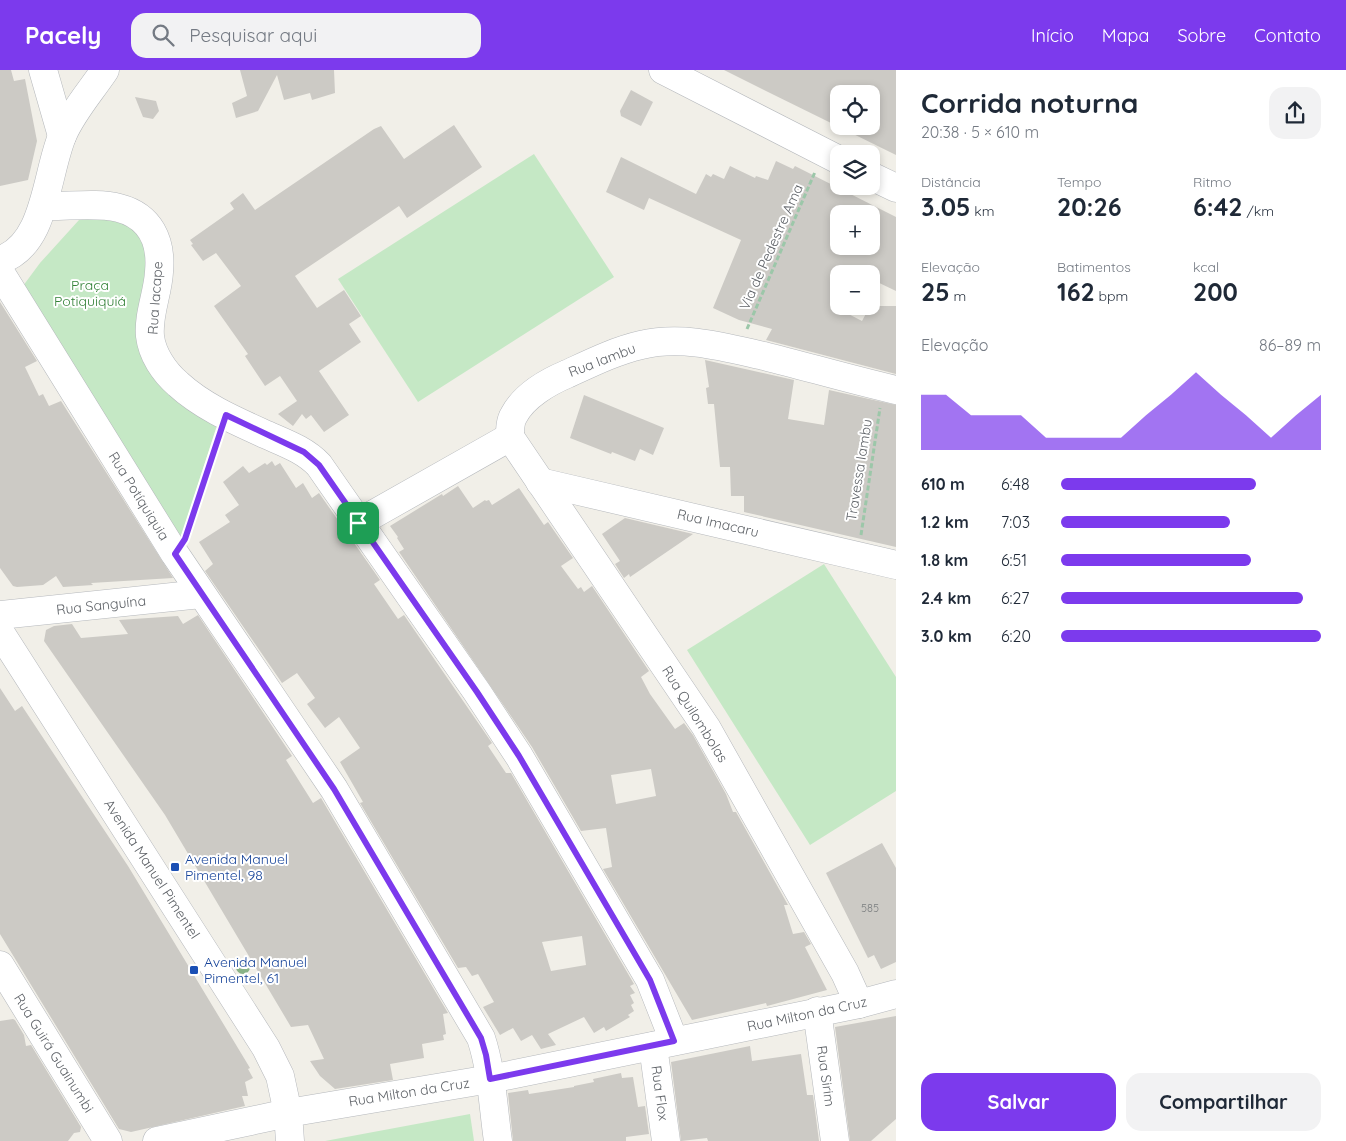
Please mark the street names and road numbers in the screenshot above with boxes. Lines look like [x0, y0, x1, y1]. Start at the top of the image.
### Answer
street label: Via de Pedestre Ama [735, 181, 807, 313]
street label: Rua Iacape [143, 261, 167, 335]
street label: Rua Iambu [566, 339, 638, 381]
street label: Travessa Iambu [842, 418, 876, 522]
street label: Rua Potíquiquia [105, 448, 173, 544]
street label: Rua Imacaru [675, 505, 761, 541]
street label: Rua Sanguína [55, 591, 147, 619]
street label: Rua Quilombolas [658, 662, 732, 766]
street label: Avenida Manuel Pimentel [100, 796, 204, 942]
street label: Rua Guirá Guainumbi [10, 990, 98, 1116]
street label: Rua Milton da Cruz [745, 992, 869, 1036]
street label: Rua Sirim [813, 1044, 839, 1108]
street label: Rua Flox [647, 1064, 673, 1122]
street label: Rua Milton da Cruz [347, 1073, 471, 1110]

